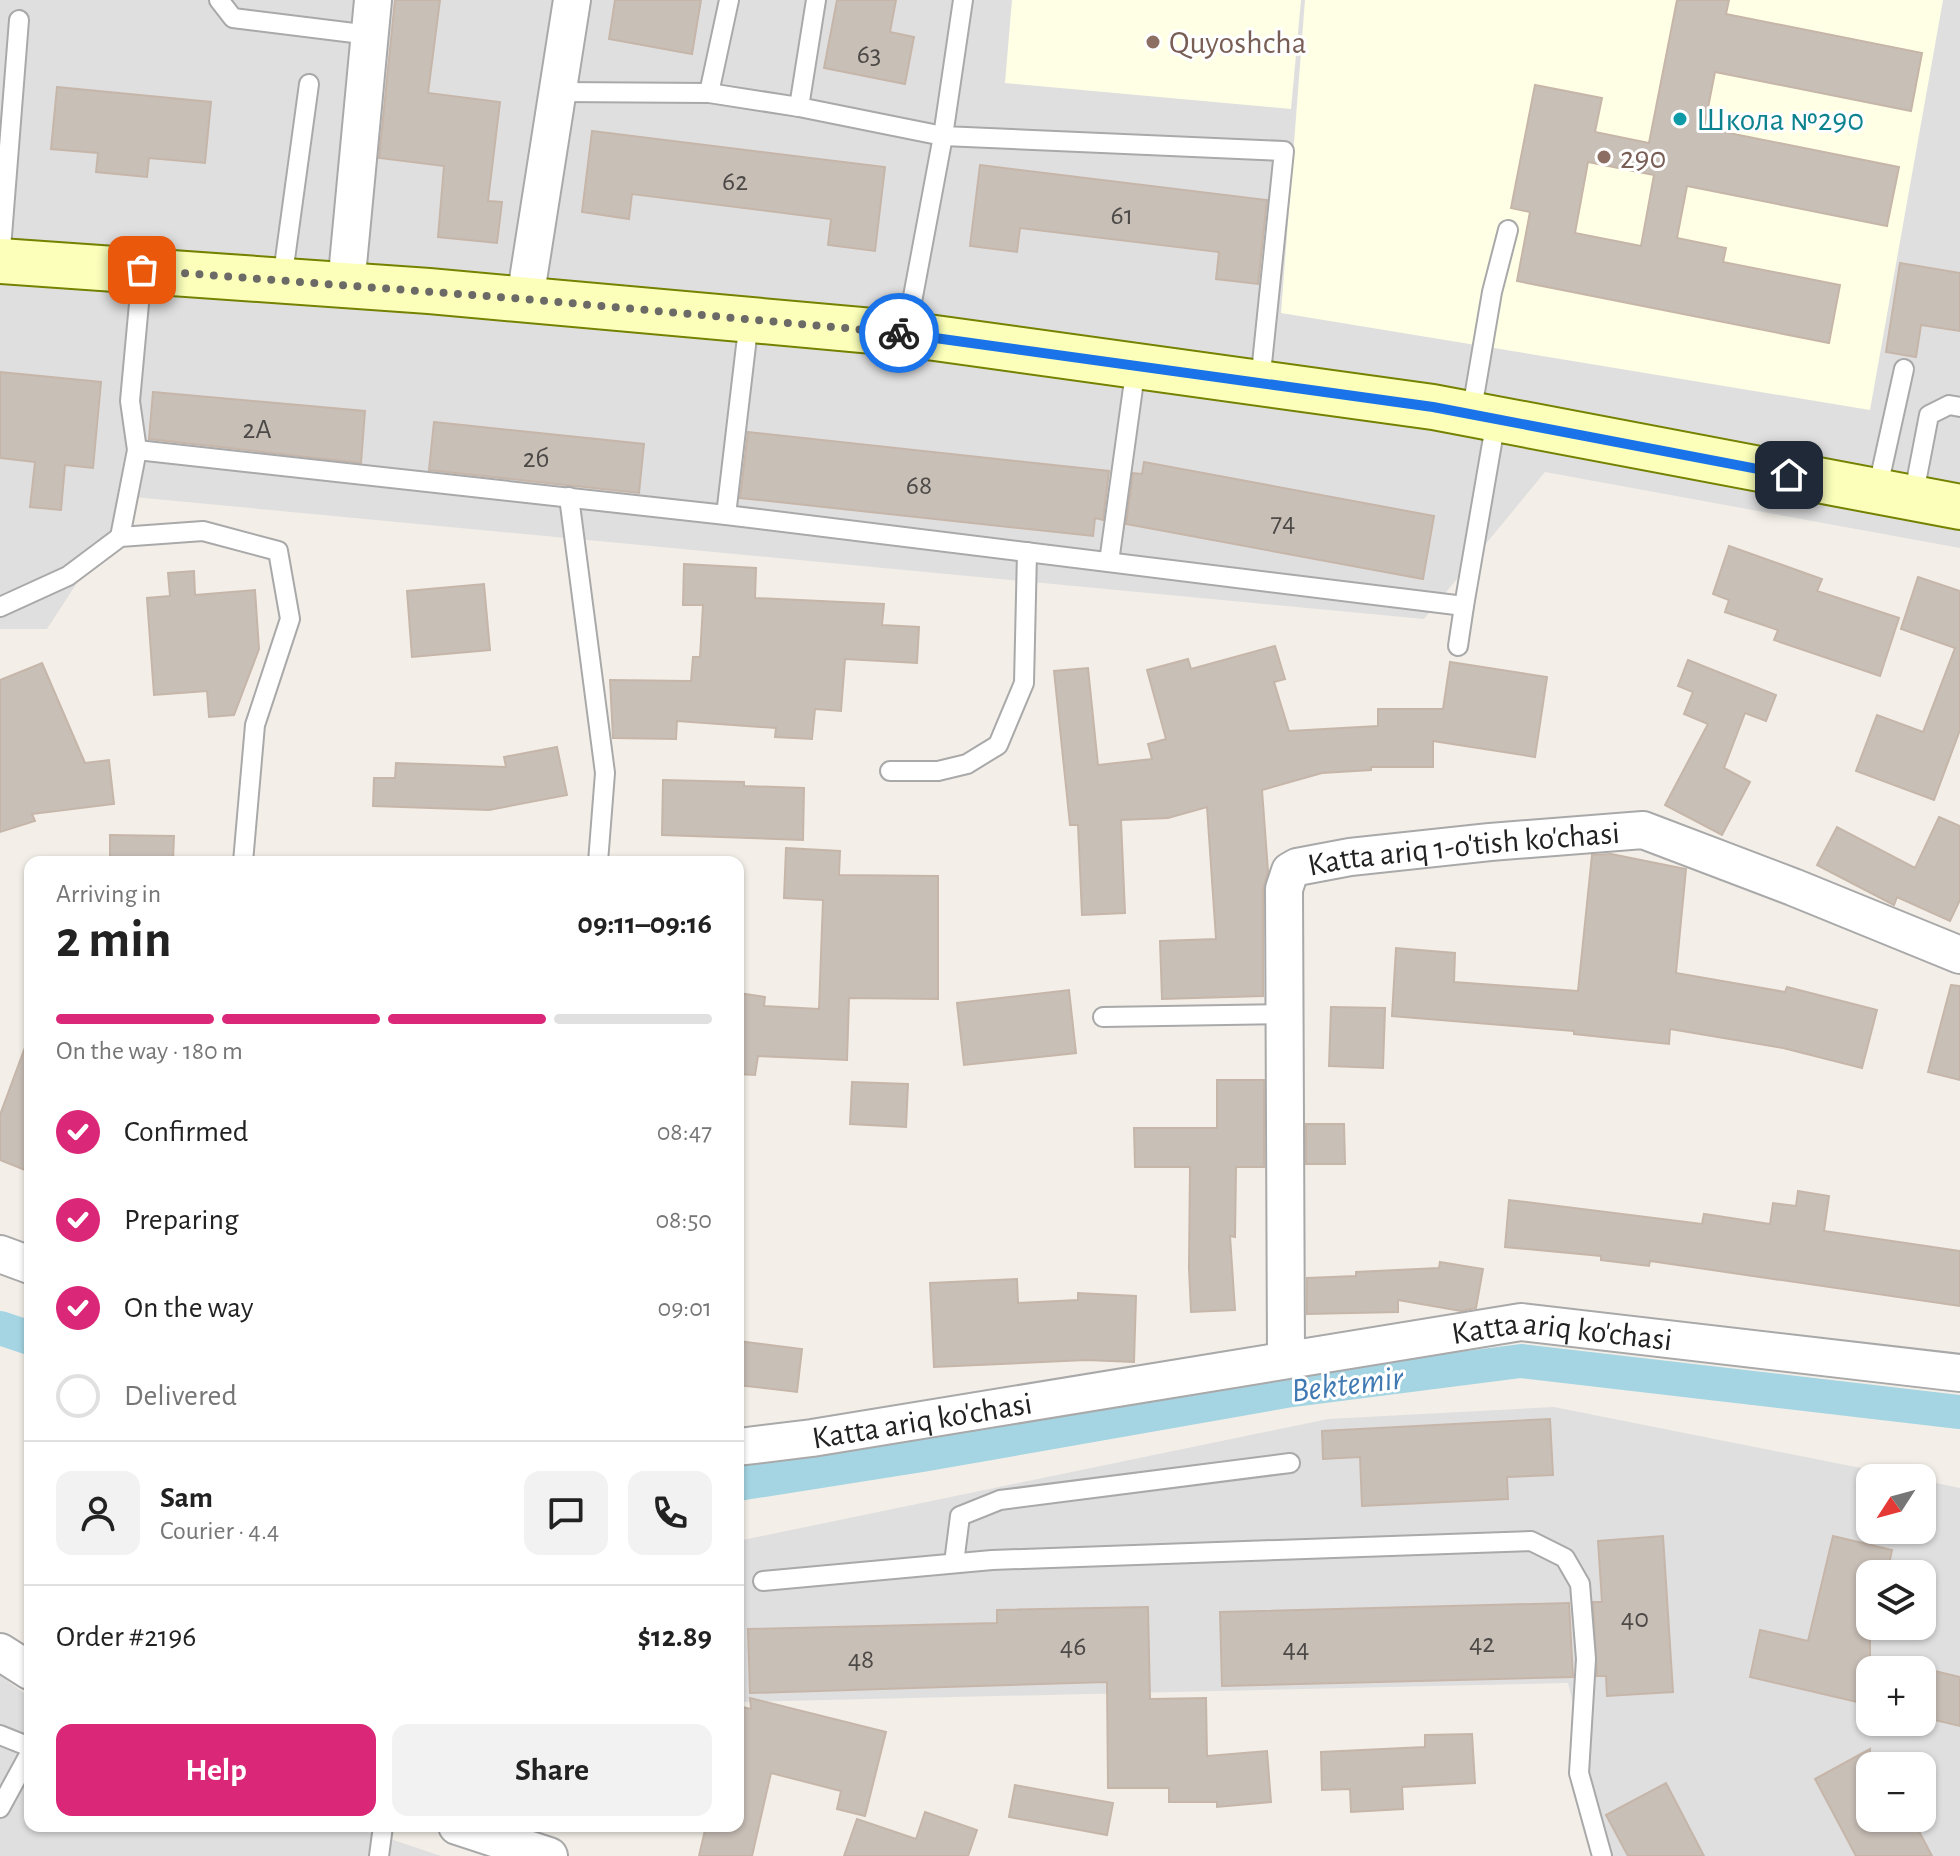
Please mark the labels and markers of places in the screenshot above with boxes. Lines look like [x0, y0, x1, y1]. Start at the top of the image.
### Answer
place label: Quyoshcha [1169, 27, 1307, 59]
marker: Quyoshcha [1144, 33, 1162, 51]
place label: Школа №290 [1696, 104, 1864, 136]
marker: Школа №290 [1671, 110, 1689, 128]
place label: 290 [1620, 142, 1667, 174]
marker: 290 [1595, 148, 1613, 166]
pin [108, 236, 176, 304]
pin [1755, 441, 1823, 509]

